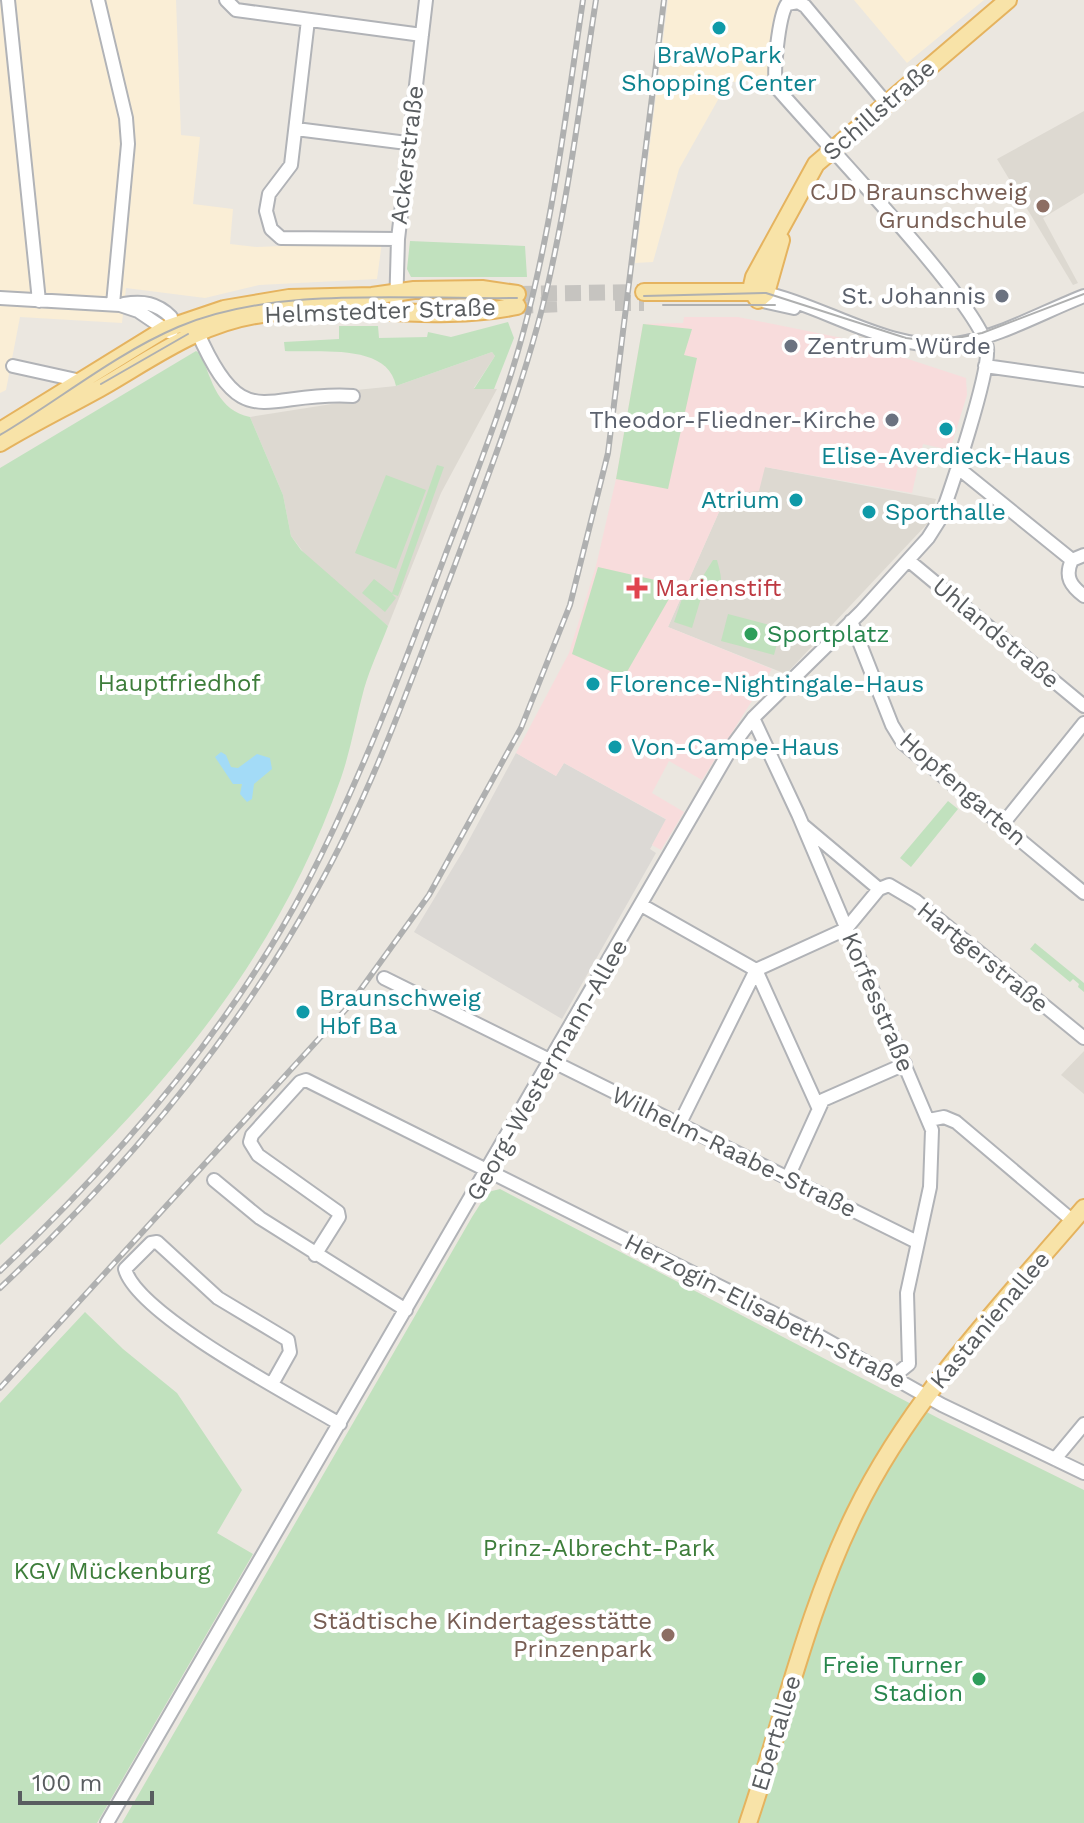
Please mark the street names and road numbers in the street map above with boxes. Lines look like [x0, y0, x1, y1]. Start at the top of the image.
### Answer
street label: Schillstraße [817, 54, 941, 166]
street label: Ackerstraße [385, 84, 429, 226]
street label: Helmstedter Straße [264, 293, 496, 329]
street label: Uhlandstraße [927, 572, 1065, 694]
street label: Hopfengarten [894, 726, 1032, 852]
street label: Hartgerstraße [912, 896, 1054, 1018]
street label: Korfesstraße [836, 928, 920, 1076]
street label: Georg-Westermann-Allee [460, 934, 634, 1206]
street label: Wilhelm-Raabe-Straße [607, 1081, 861, 1223]
street label: Herzogin-Elisabeth-Straße [620, 1228, 910, 1394]
street label: Kastanienallee [924, 1245, 1056, 1395]
street label: Ebertallee [745, 1672, 807, 1794]

